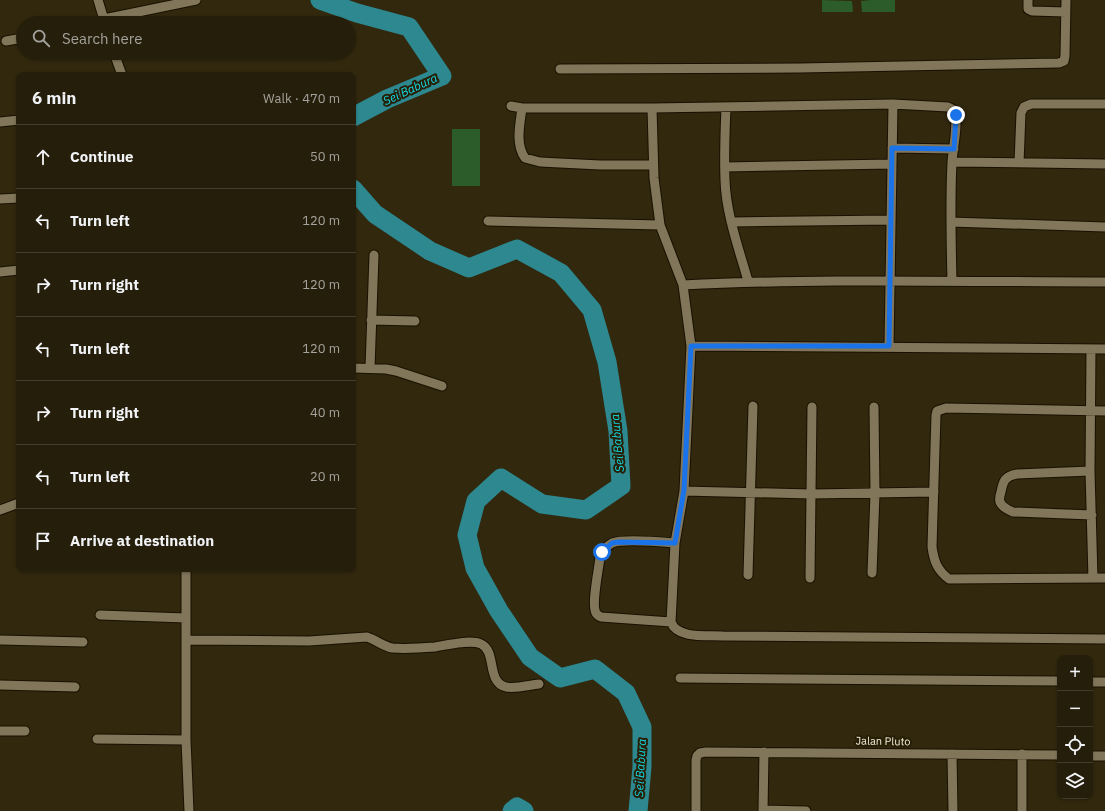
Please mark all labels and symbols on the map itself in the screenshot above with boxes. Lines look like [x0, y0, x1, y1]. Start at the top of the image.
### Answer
water label: Sei Babura [380, 70, 440, 108]
route end [947, 106, 965, 124]
water label: Sei Babura [607, 413, 627, 473]
route start [593, 543, 611, 561]
street label: Jalan Pluto [855, 734, 911, 748]
water label: Sei Babura [631, 738, 649, 798]

